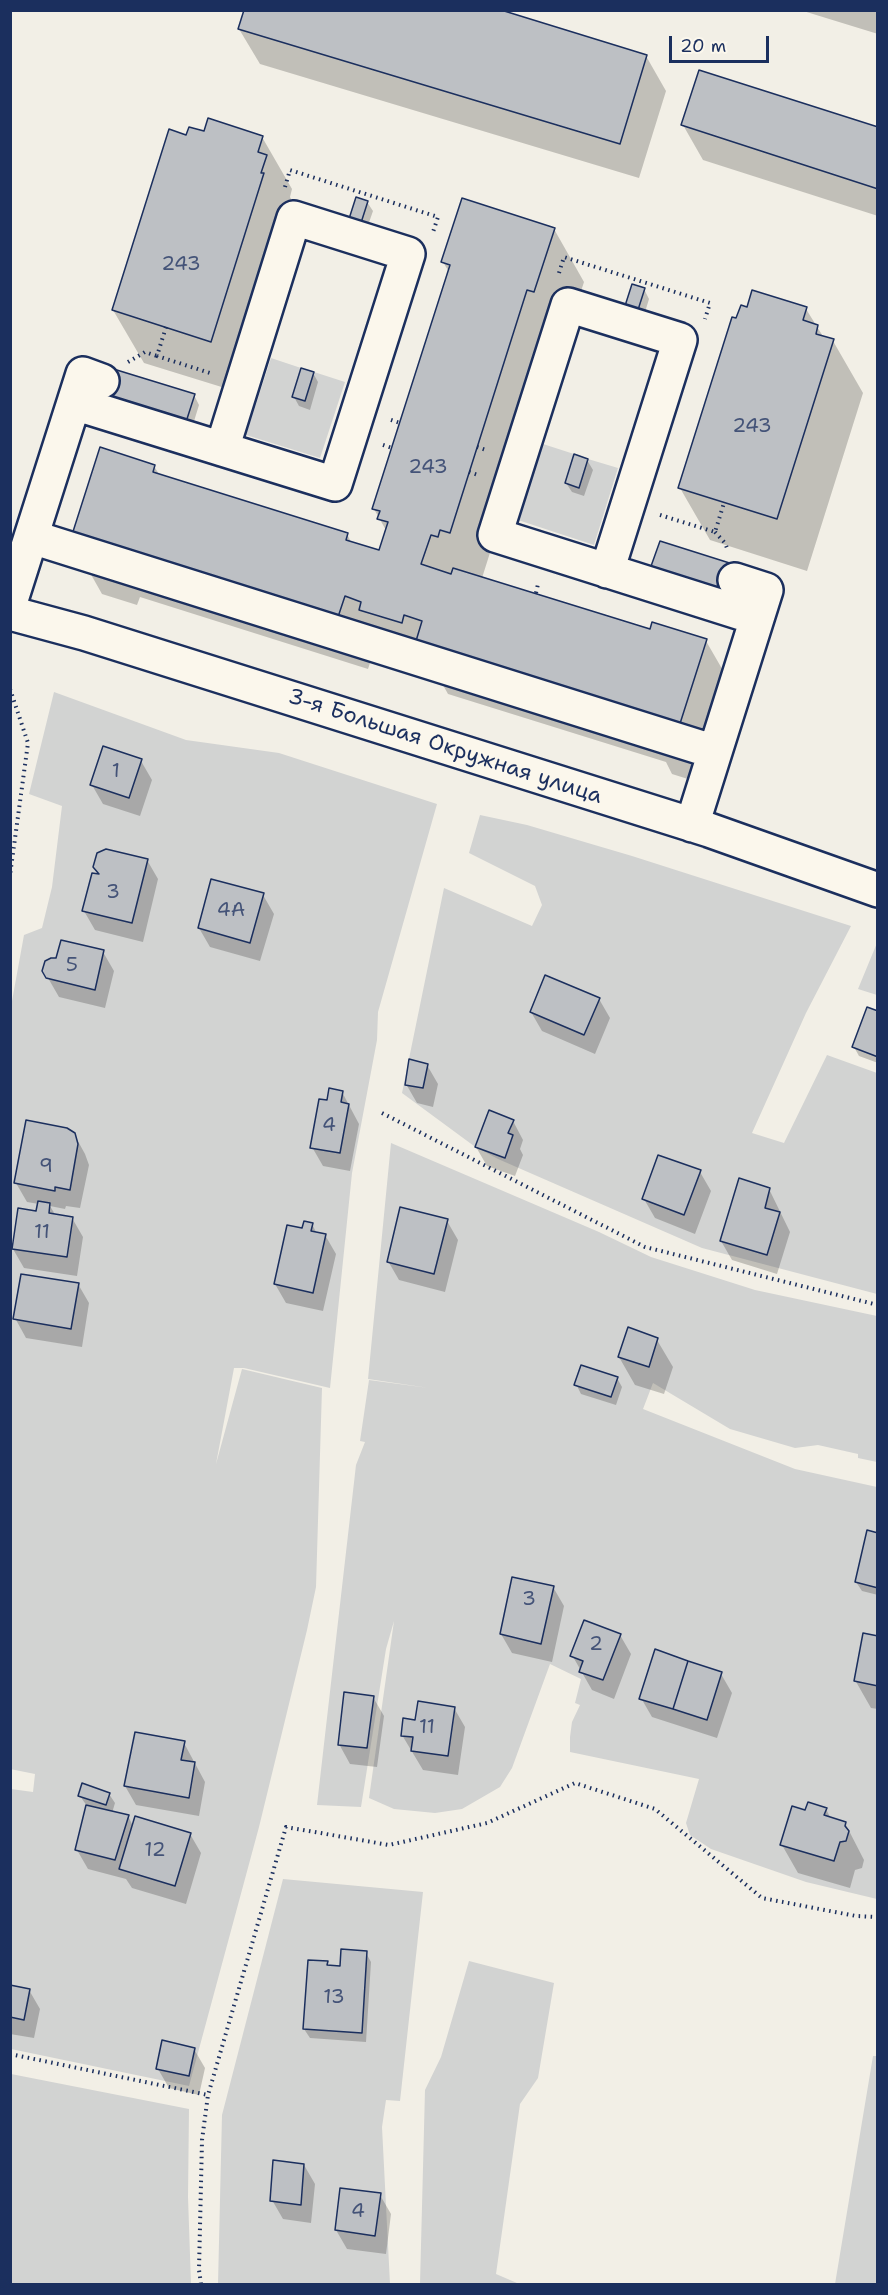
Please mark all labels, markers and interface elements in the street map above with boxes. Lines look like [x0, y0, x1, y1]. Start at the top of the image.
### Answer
scale bar [672, 24, 772, 62]
text: 20 m [680, 34, 726, 58]
house number: 243 [161, 253, 201, 277]
house number: 243 [732, 415, 772, 439]
house number: 243 [408, 456, 448, 480]
street label: 3-я Большая Окружная улица [285, 684, 605, 810]
house number: 1 [112, 760, 120, 784]
house number: 3 [106, 881, 120, 905]
house number: 4А [217, 899, 245, 923]
house number: 5 [66, 954, 78, 978]
house number: 4 [322, 1114, 336, 1138]
house number: 9 [39, 1155, 53, 1179]
house number: 11 [34, 1221, 50, 1245]
house number: 3 [522, 1588, 536, 1612]
house number: 2 [589, 1633, 603, 1657]
house number: 11 [419, 1716, 435, 1740]
house number: 12 [144, 1839, 166, 1863]
house number: 13 [323, 1986, 345, 2010]
house number: 4 [351, 2200, 365, 2224]

